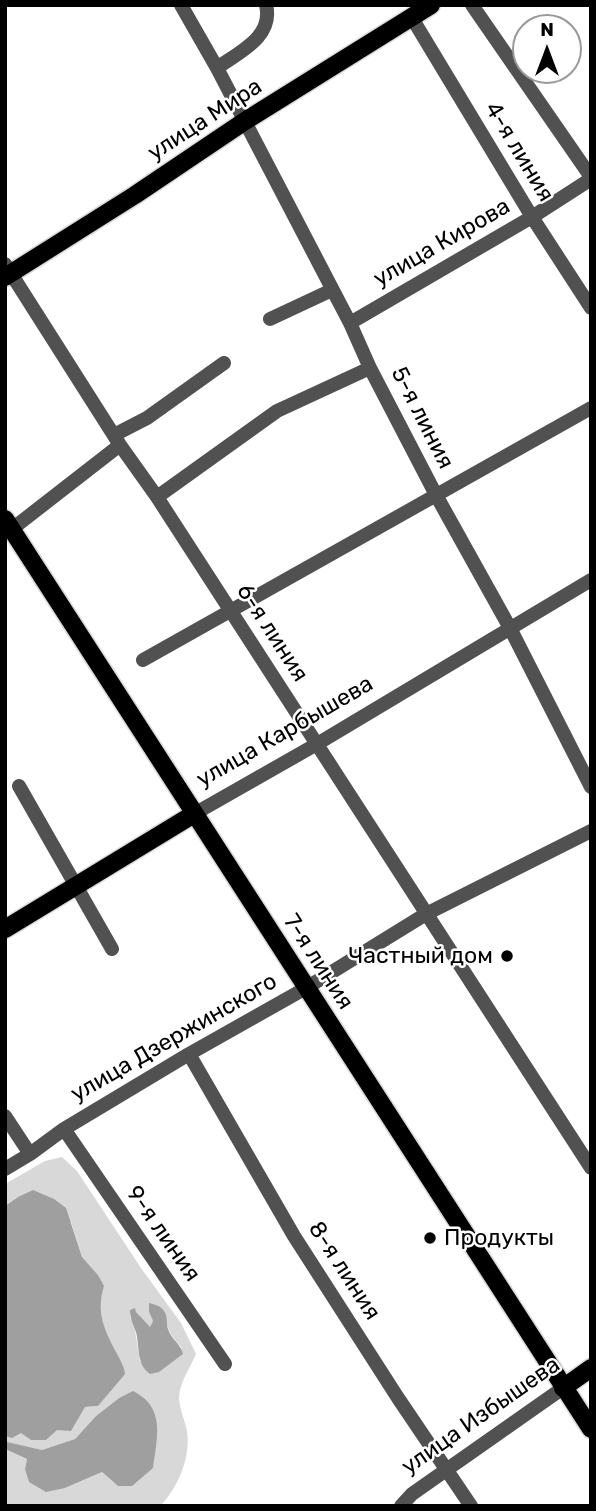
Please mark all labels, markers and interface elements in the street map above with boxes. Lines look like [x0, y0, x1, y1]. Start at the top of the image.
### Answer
north arrow [512, 14, 582, 84]
text: N [540, 18, 554, 41]
street label: улица Мира [143, 73, 267, 167]
street label: 4-я линия [478, 97, 560, 207]
street label: улица Кирова [369, 193, 515, 293]
street label: 5-я линия [385, 362, 459, 474]
street label: 6-я линия [230, 579, 314, 687]
street label: улица Карбышева [192, 670, 378, 794]
street label: 7-я линия [277, 909, 359, 1015]
place label: Частный дом [348, 942, 493, 970]
marker: Частный дом [499, 948, 515, 964]
street label: улица Дзержинского [66, 968, 282, 1108]
street label: 9-я линия [120, 1181, 206, 1287]
street label: 8-я линия [302, 1217, 386, 1325]
place label: Продукты [444, 1224, 554, 1252]
marker: Продукты [422, 1230, 438, 1246]
street label: улица Избышева [397, 1351, 565, 1481]

